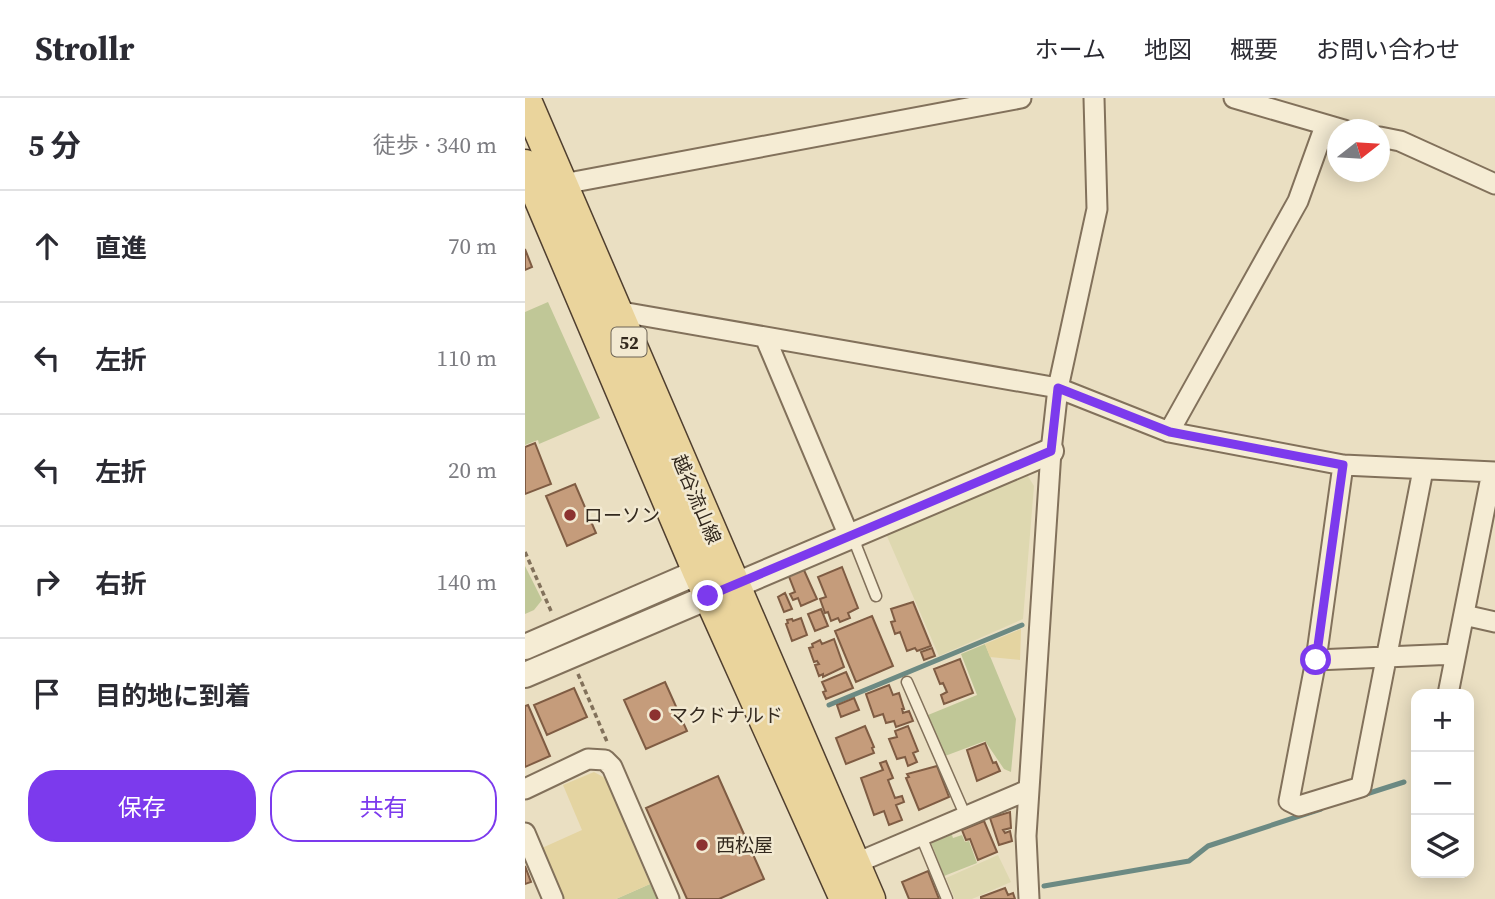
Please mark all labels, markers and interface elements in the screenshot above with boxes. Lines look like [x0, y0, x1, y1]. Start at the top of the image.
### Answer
text: Strollr [35, 26, 134, 71]
text: ホーム [1035, 33, 1106, 66]
text: 地図 [1144, 33, 1192, 66]
text: 概要 [1230, 33, 1278, 66]
text: お問い合わせ [1316, 33, 1460, 66]
north arrow [1327, 119, 1390, 182]
text: 5 分 [28, 125, 81, 166]
text: 徒歩 · 340 m [373, 129, 497, 161]
icon: ahead [28, 227, 66, 265]
text: 直進 [95, 230, 147, 266]
text: 70 m [448, 230, 497, 262]
road number: 52 [611, 328, 647, 356]
icon: left [28, 339, 66, 377]
text: 左折 [95, 342, 147, 378]
text: 110 m [436, 342, 497, 374]
street label: 越谷流山線 [666, 450, 728, 548]
icon: left [28, 451, 66, 489]
text: 左折 [95, 454, 147, 490]
text: 20 m [448, 454, 497, 486]
place label: ローソン [584, 502, 660, 528]
marker: ローソン [562, 507, 578, 523]
icon: right [28, 563, 66, 601]
text: 右折 [95, 566, 147, 602]
text: 140 m [436, 566, 497, 598]
route end [692, 580, 723, 611]
route start [1300, 644, 1331, 675]
icon: arrive [28, 675, 66, 713]
text: 目的地に到着 [95, 678, 251, 714]
map controls [1411, 689, 1474, 878]
button: + [1411, 689, 1474, 752]
place label: マクドナルド [669, 702, 783, 728]
marker: マクドナルド [647, 707, 663, 723]
button: − [1411, 752, 1474, 815]
button: 保存 [28, 770, 256, 842]
button: 共有 [270, 770, 497, 842]
button: layers [1411, 815, 1474, 878]
place label: 西松屋 [716, 832, 773, 858]
marker: 西松屋 [694, 837, 710, 853]

